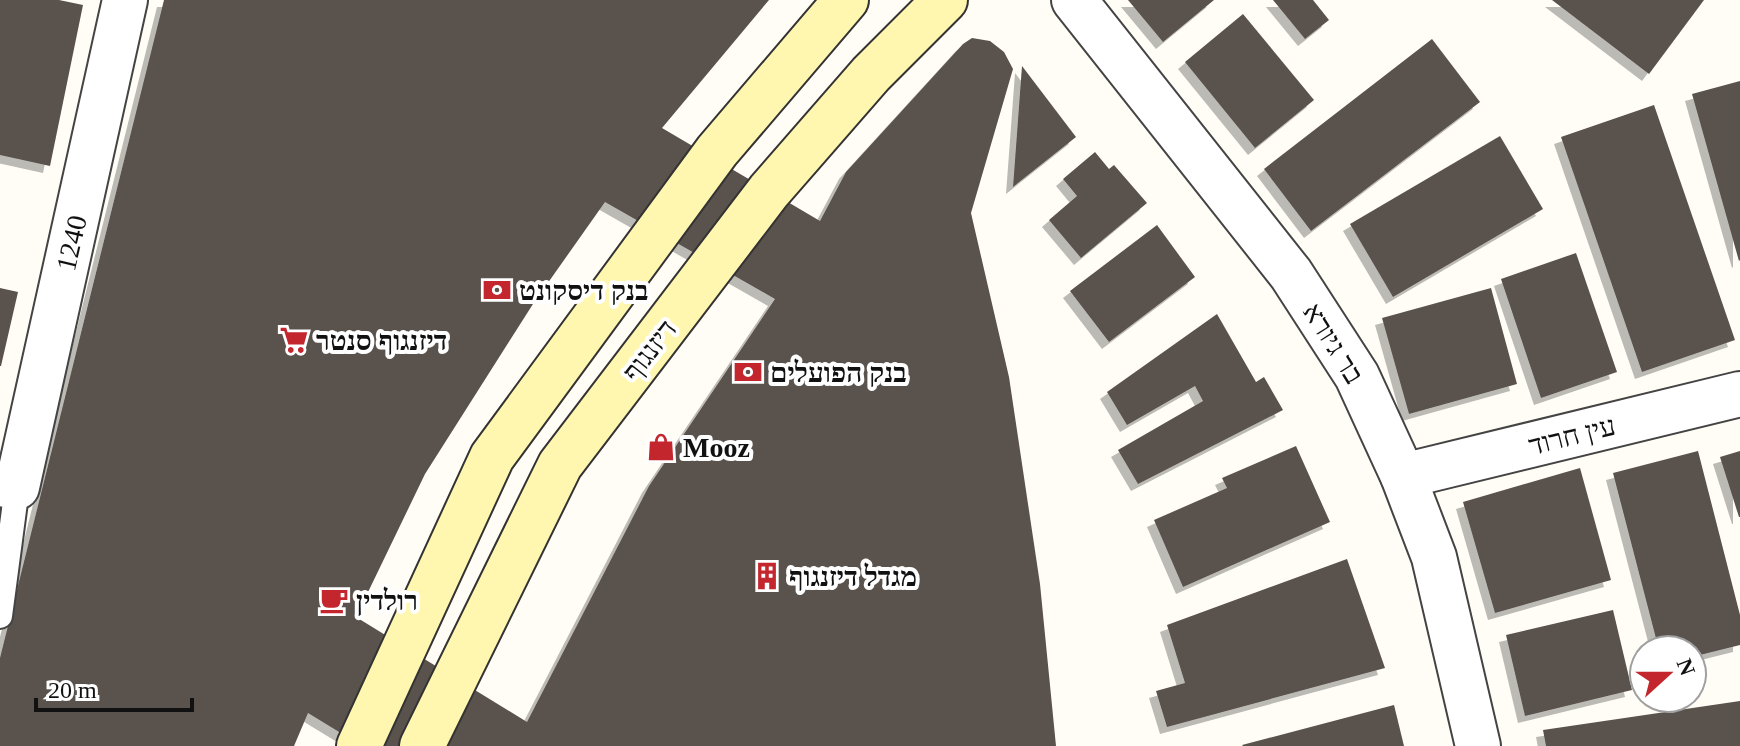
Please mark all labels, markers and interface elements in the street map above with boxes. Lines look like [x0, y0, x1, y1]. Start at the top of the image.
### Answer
street label: 1240 [50, 212, 93, 274]
bank icon: בנק דיסקונט [482, 275, 512, 305]
place label: בנק דיסקונט [519, 275, 649, 306]
street label: בר גיורא [1297, 297, 1370, 389]
street label: דיזנגוף [616, 314, 683, 387]
supermarket icon: דיזנגוף סנטר [279, 325, 309, 355]
place label: דיזנגוף סנטר [316, 325, 447, 356]
bank icon: בנק הפועלים [733, 357, 763, 387]
place label: בנק הפועלים [770, 357, 907, 388]
street label: עין חרוד [1526, 410, 1619, 461]
shop icon: Mooz [646, 432, 676, 462]
place label: Mooz [683, 432, 750, 463]
building icon: מגדל דיזנגוף [752, 561, 782, 591]
place label: מגדל דיזנגוף [789, 561, 917, 592]
cafe icon: רולדין [319, 585, 349, 615]
place label: רולדין [356, 585, 418, 617]
north arrow [1628, 634, 1708, 714]
text: N [1672, 655, 1701, 679]
scale bar [36, 662, 192, 712]
text: 20 m [48, 677, 97, 703]

